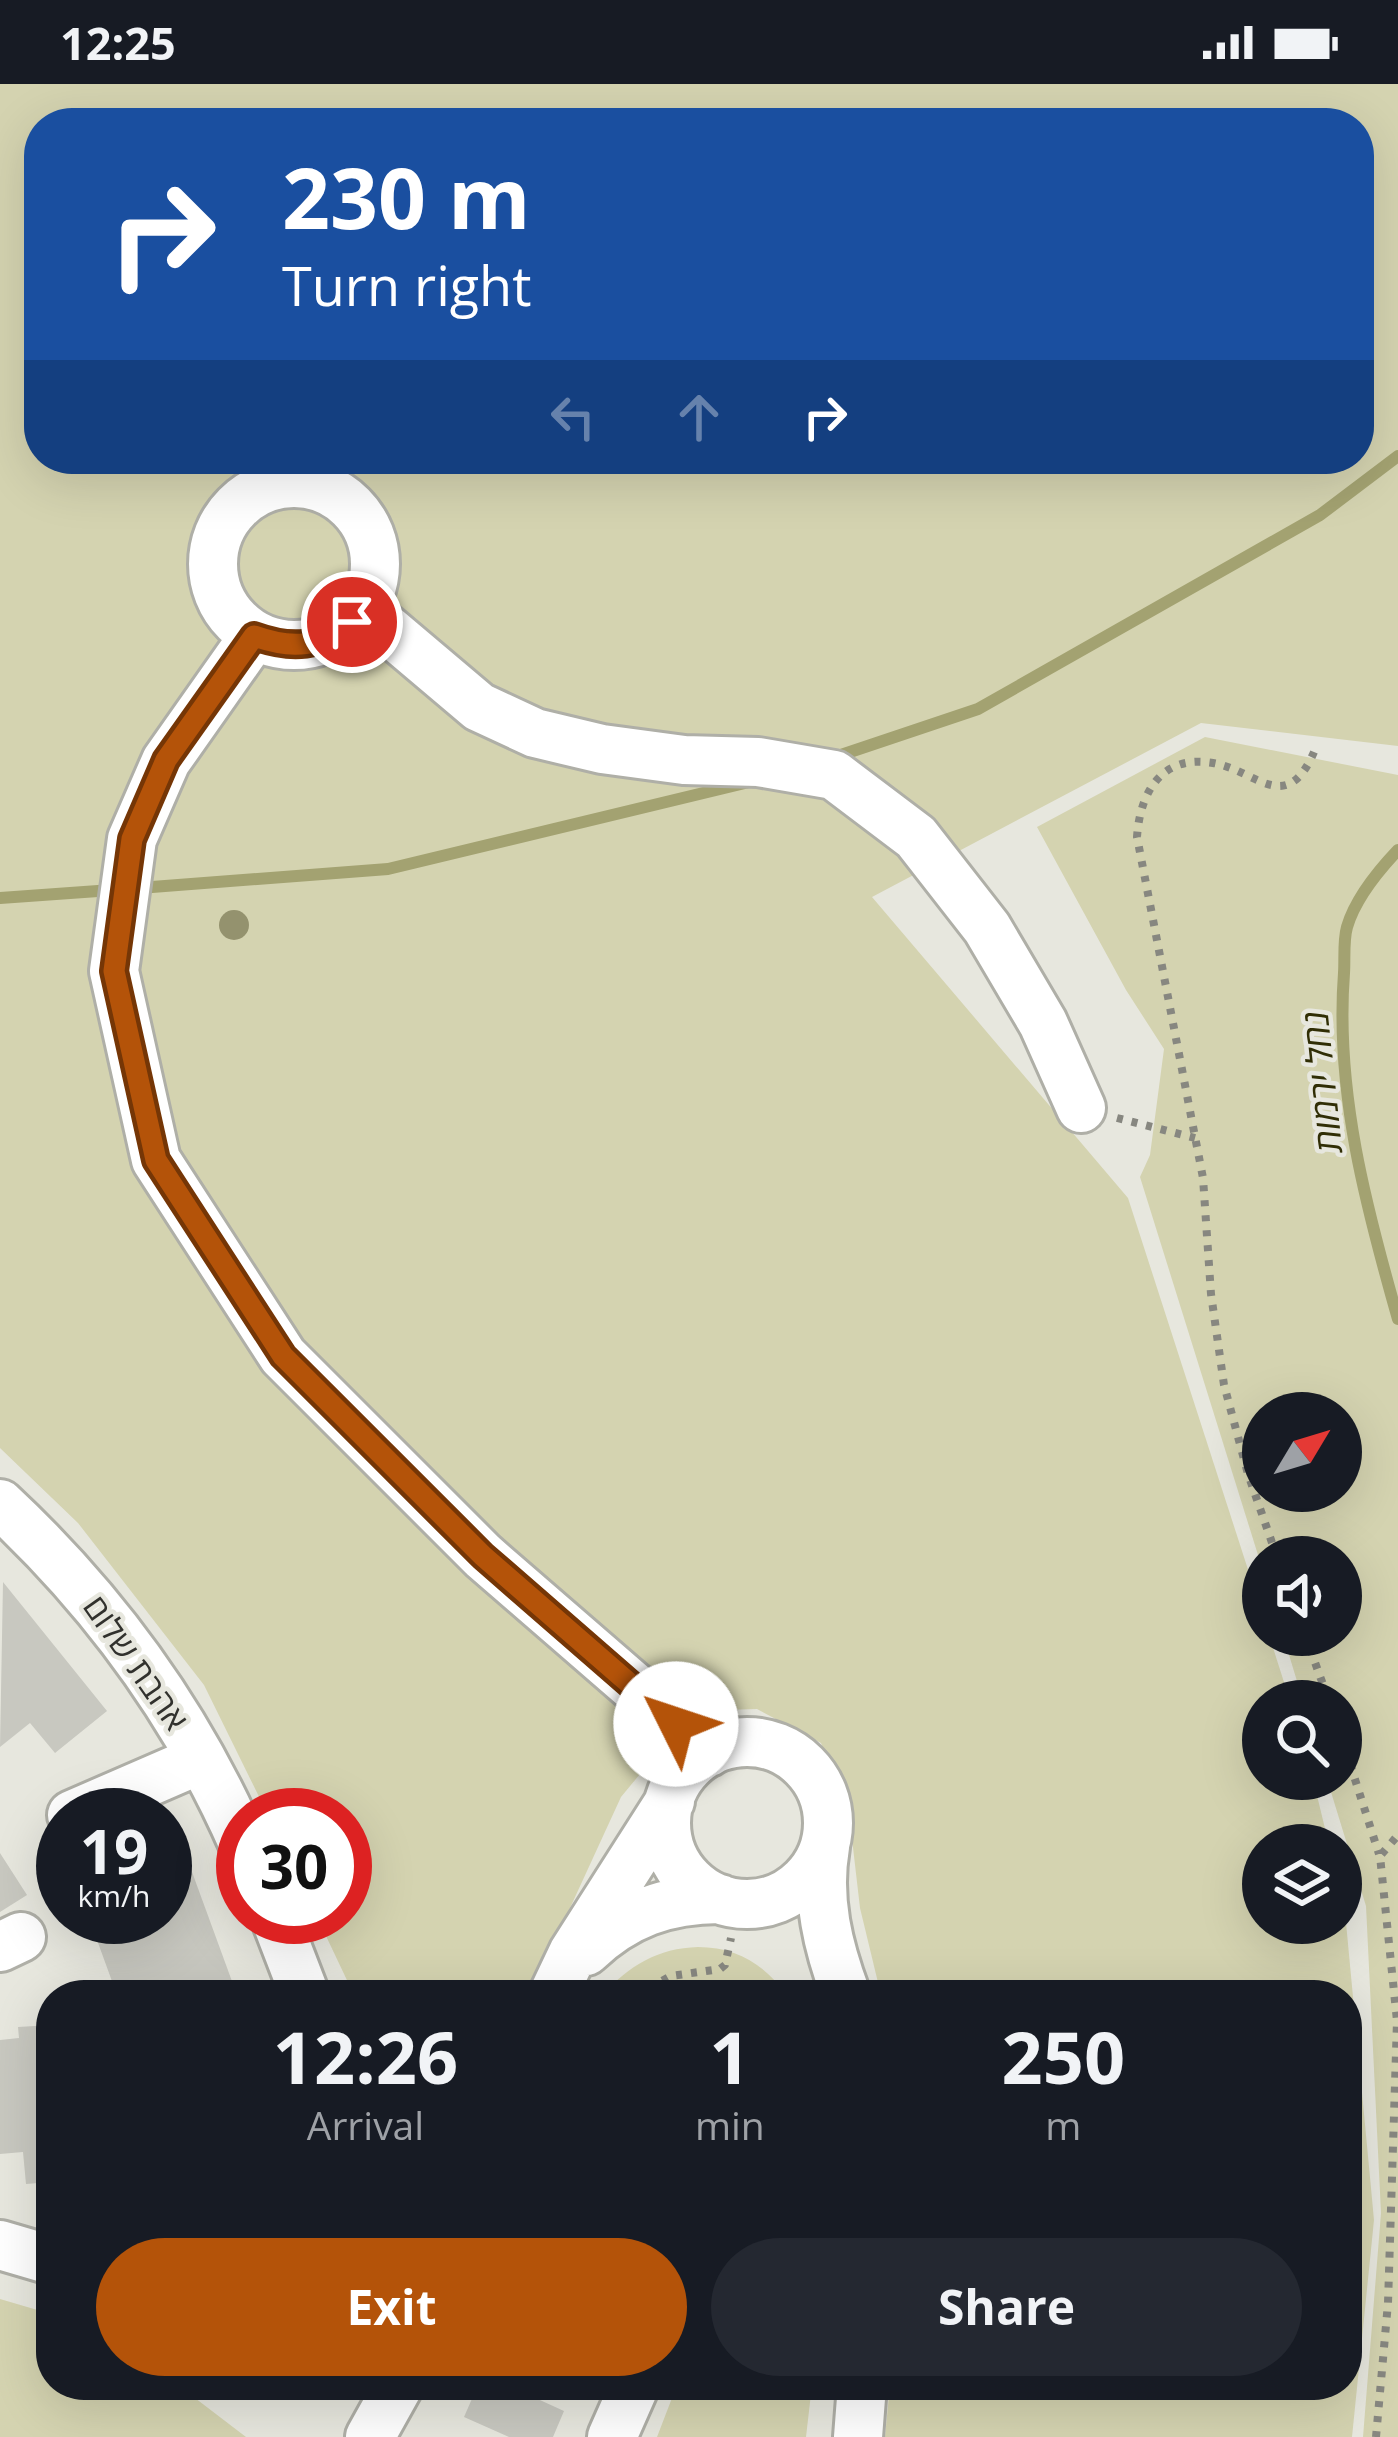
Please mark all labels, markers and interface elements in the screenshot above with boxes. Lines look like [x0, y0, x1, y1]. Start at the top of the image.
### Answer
text: 12:25 [60, 12, 176, 73]
text: 230 m [282, 139, 530, 254]
icon: right [84, 156, 240, 312]
text: Turn right [282, 248, 531, 322]
icon: left [540, 384, 606, 450]
icon: ahead [666, 384, 732, 450]
icon: right [792, 384, 858, 450]
pin [301, 571, 403, 673]
icon: arrive [319, 589, 385, 655]
water label: נחל ירמות [1290, 1009, 1354, 1157]
north arrow [1242, 1392, 1362, 1512]
map controls [1242, 1392, 1362, 1944]
button: sound [1242, 1536, 1362, 1656]
street label: אהבת שלום [73, 1586, 199, 1739]
position arrow [613, 1661, 739, 1787]
button: search [1242, 1680, 1362, 1800]
speed limit sign: 30 [216, 1788, 372, 1944]
text: 19 [80, 1810, 148, 1892]
button: layers [1242, 1824, 1362, 1944]
text: km/h [78, 1875, 150, 1916]
text: 12:26 [273, 2007, 458, 2105]
text: 1 [709, 2007, 750, 2105]
text: 250 [1002, 2007, 1125, 2105]
text: Arrival [307, 2098, 424, 2151]
text: min [695, 2098, 765, 2151]
text: m [1045, 2098, 1081, 2151]
button: Exit [96, 2238, 687, 2376]
button: Share [711, 2238, 1302, 2376]

